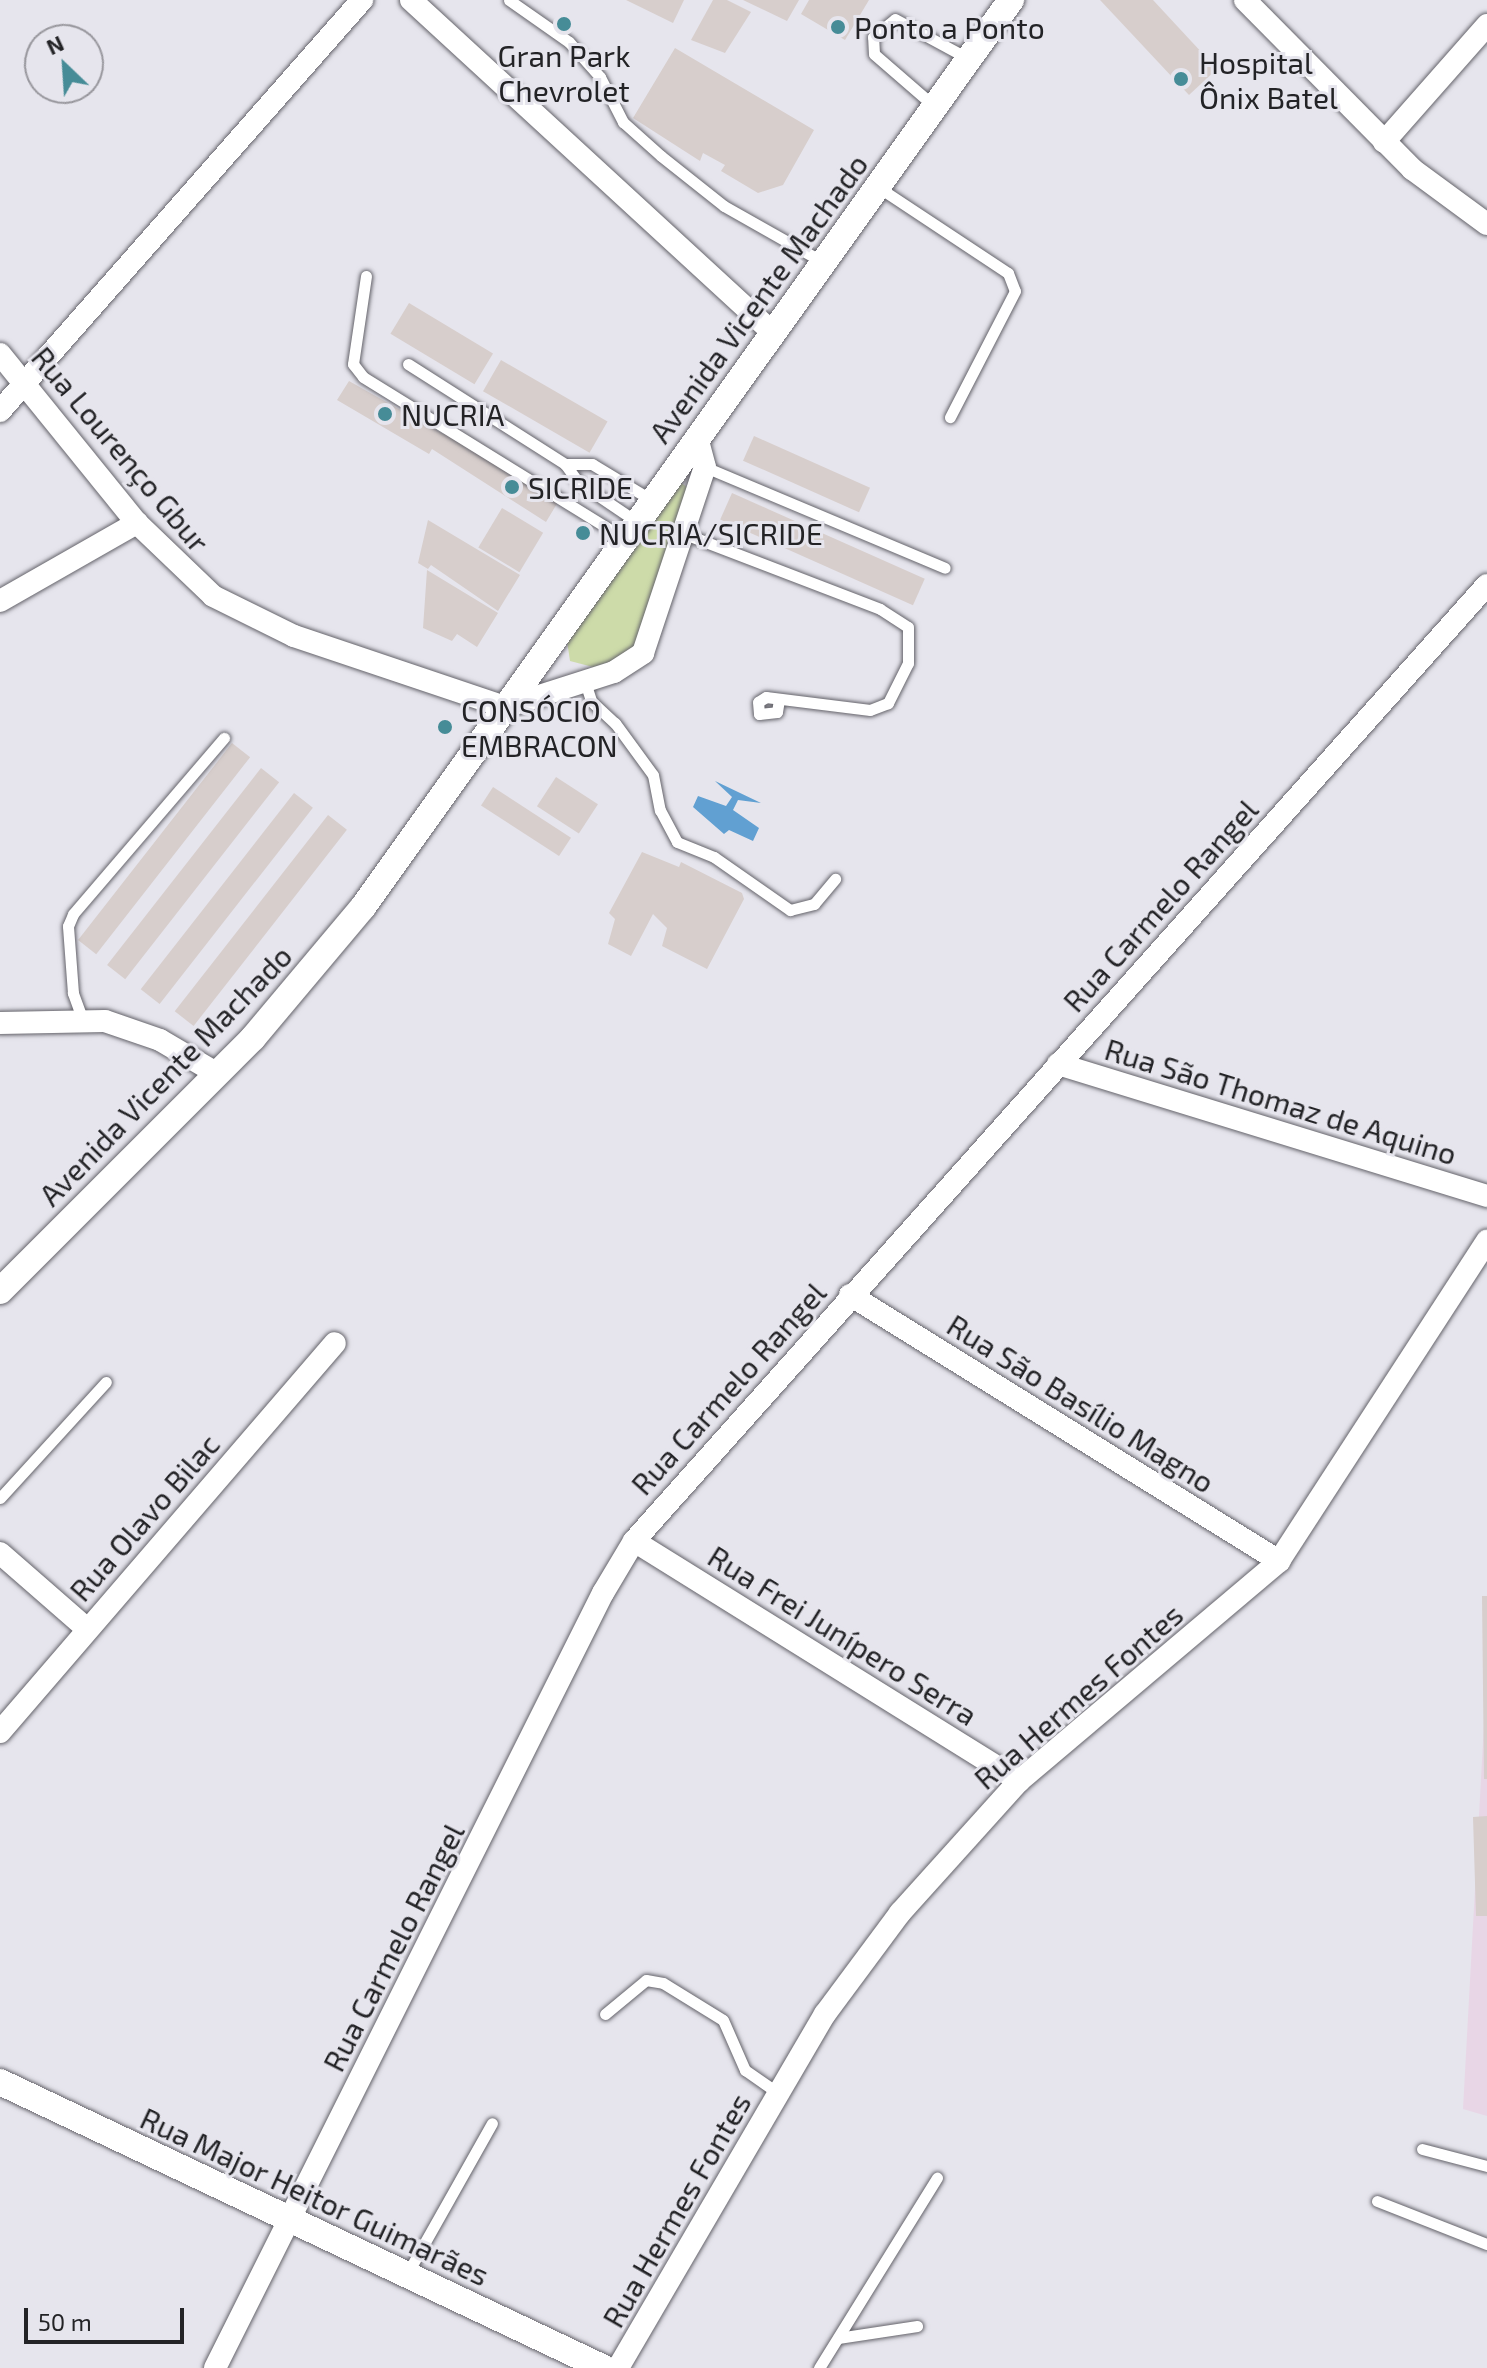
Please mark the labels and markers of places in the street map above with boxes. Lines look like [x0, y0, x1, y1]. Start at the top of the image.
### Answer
place label: Ponto a Ponto [854, 9, 1045, 45]
marker: Gran Park Chevrolet [555, 15, 573, 33]
marker: Ponto a Ponto [829, 18, 847, 36]
place label: Gran Park Chevrolet [498, 37, 630, 108]
place label: Hospital Ônix Batel [1199, 44, 1338, 114]
marker: Hospital Ônix Batel [1170, 68, 1192, 90]
place label: NUCRIA [401, 396, 504, 432]
marker: NUCRIA [376, 405, 394, 423]
place label: SICRIDE [528, 469, 633, 505]
marker: SICRIDE [503, 478, 521, 496]
place label: NUCRIA/SICRIDE [599, 515, 823, 551]
marker: NUCRIA/SICRIDE [574, 524, 592, 542]
place label: CONSÓCIO EMBRACON [461, 692, 618, 762]
marker: CONSÓCIO EMBRACON [436, 718, 454, 736]

